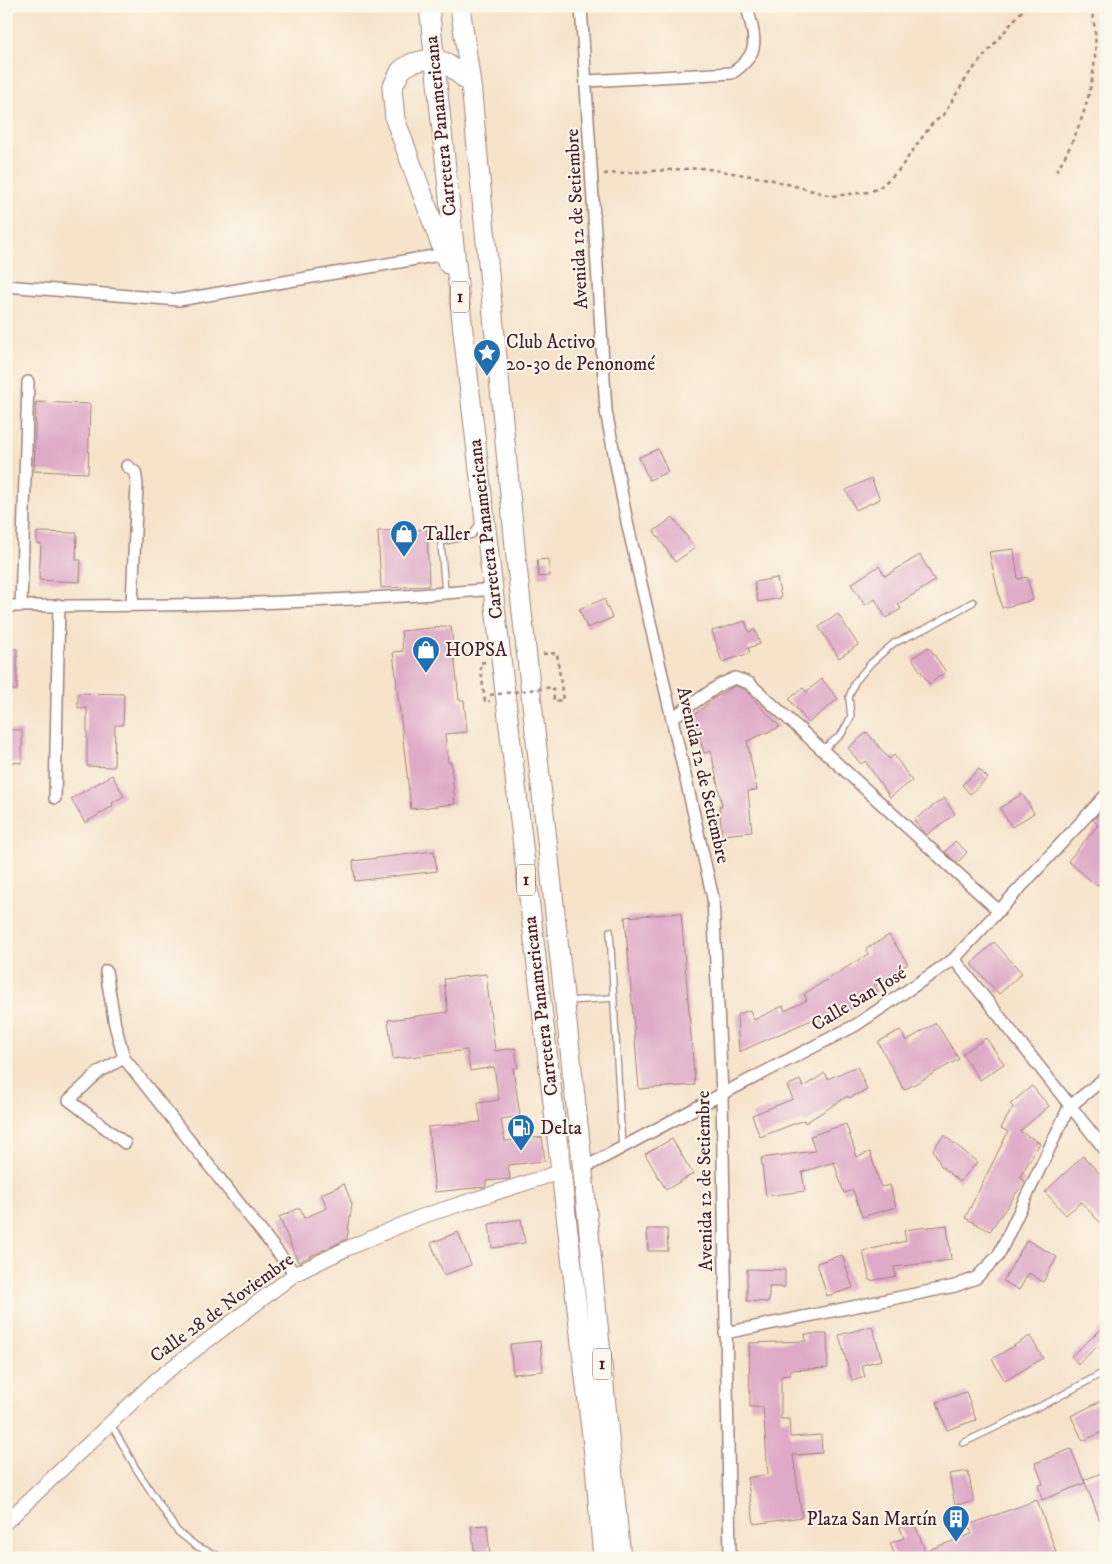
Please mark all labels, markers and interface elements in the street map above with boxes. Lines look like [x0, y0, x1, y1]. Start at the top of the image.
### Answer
street label: Carretera Panamericana [420, 35, 462, 217]
street label: Avenida 12 de Setiembre [561, 128, 593, 310]
road number: 1 [451, 282, 469, 312]
place label: Club Activo 20-30 de Penonomé [506, 331, 655, 376]
place icon: Club Activo 20-30 de Penonomé [472, 338, 502, 377]
street label: Carretera Panamericana [464, 438, 508, 620]
shop icon: Taller [389, 519, 419, 558]
place label: Taller [423, 523, 470, 546]
shop icon: HOPSA [411, 635, 441, 674]
place label: HOPSA [445, 639, 508, 662]
street label: Avenida 12 de Setiembre [671, 684, 735, 866]
road number: 1 [517, 864, 535, 896]
street label: Carretera Panamericana [519, 915, 563, 1097]
street label: Calle San José [807, 962, 911, 1036]
street label: Avenida 12 de Setiembre [692, 1090, 718, 1272]
fuel station icon: Delta [506, 1113, 536, 1152]
place label: Delta [540, 1117, 582, 1140]
street label: Calle 28 de Noviembre [146, 1248, 298, 1368]
road number: 1 [593, 1348, 611, 1380]
building icon: Plaza San Martín [941, 1504, 971, 1543]
place label: Plaza San Martín [806, 1508, 937, 1531]

